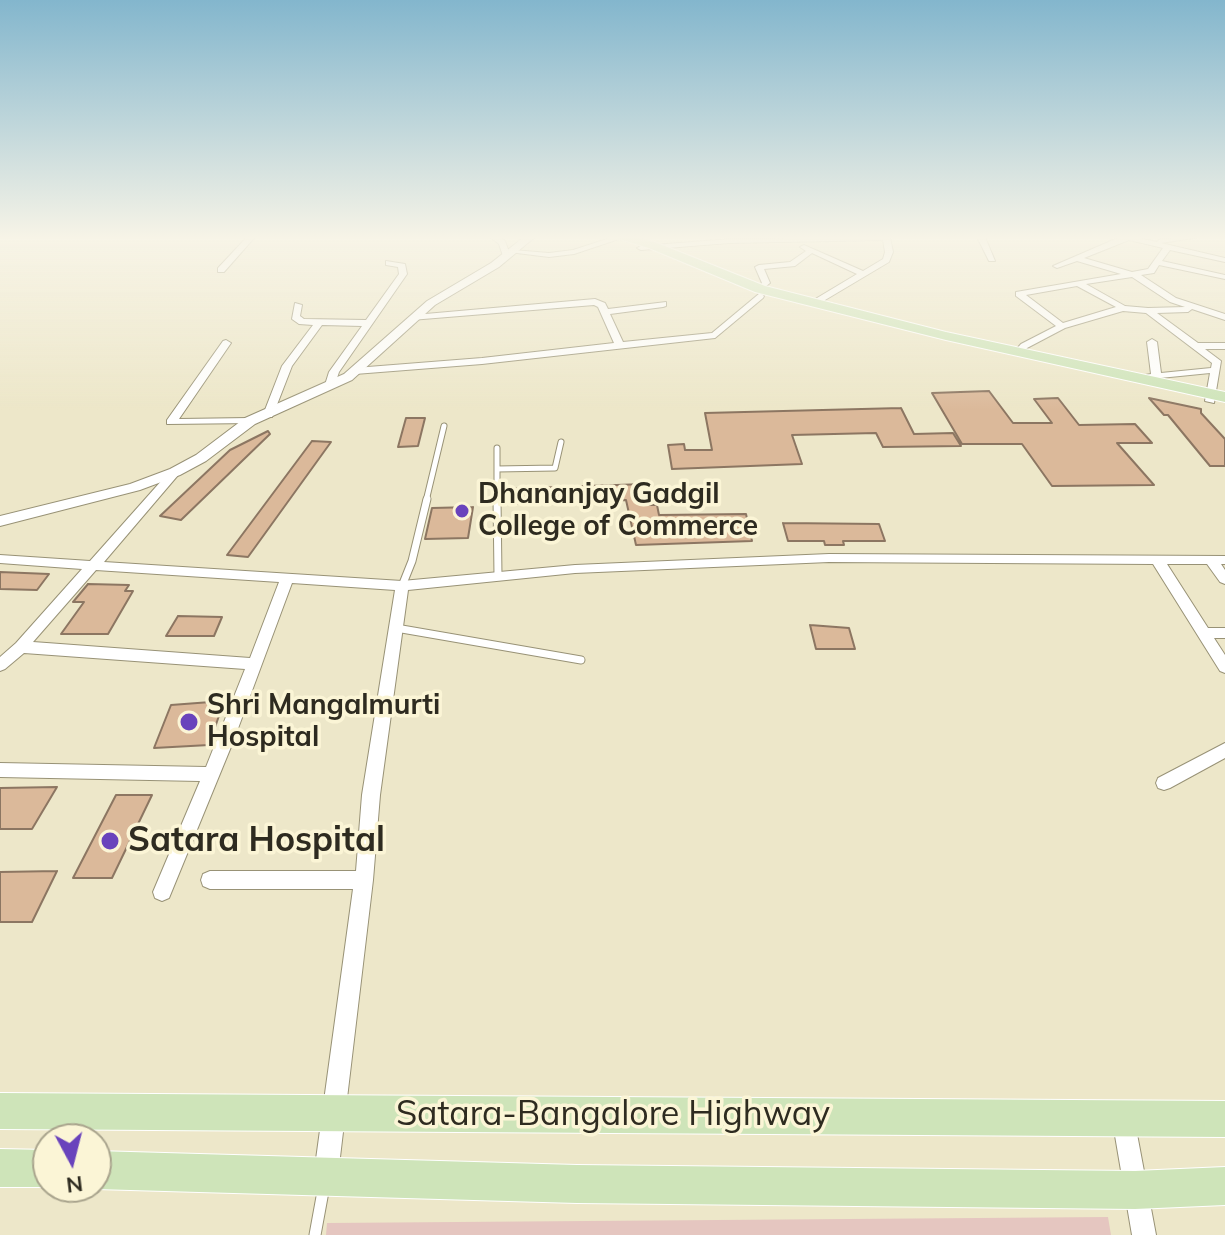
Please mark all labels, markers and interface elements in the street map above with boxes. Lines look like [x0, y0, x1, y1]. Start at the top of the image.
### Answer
place label: Dhananjay Gadgil College of Commerce [478, 478, 758, 544]
marker: Dhananjay Gadgil College of Commerce [453, 502, 471, 520]
place label: Shri Mangalmurti Hospital [207, 689, 440, 755]
marker: Shri Mangalmurti Hospital [178, 711, 200, 733]
place label: Satara Hospital [128, 821, 385, 861]
marker: Satara Hospital [99, 830, 121, 852]
street label: Satara-Bangalore Highway [396, 1095, 830, 1135]
north arrow [32, 1123, 112, 1203]
text: N [65, 1170, 85, 1200]

